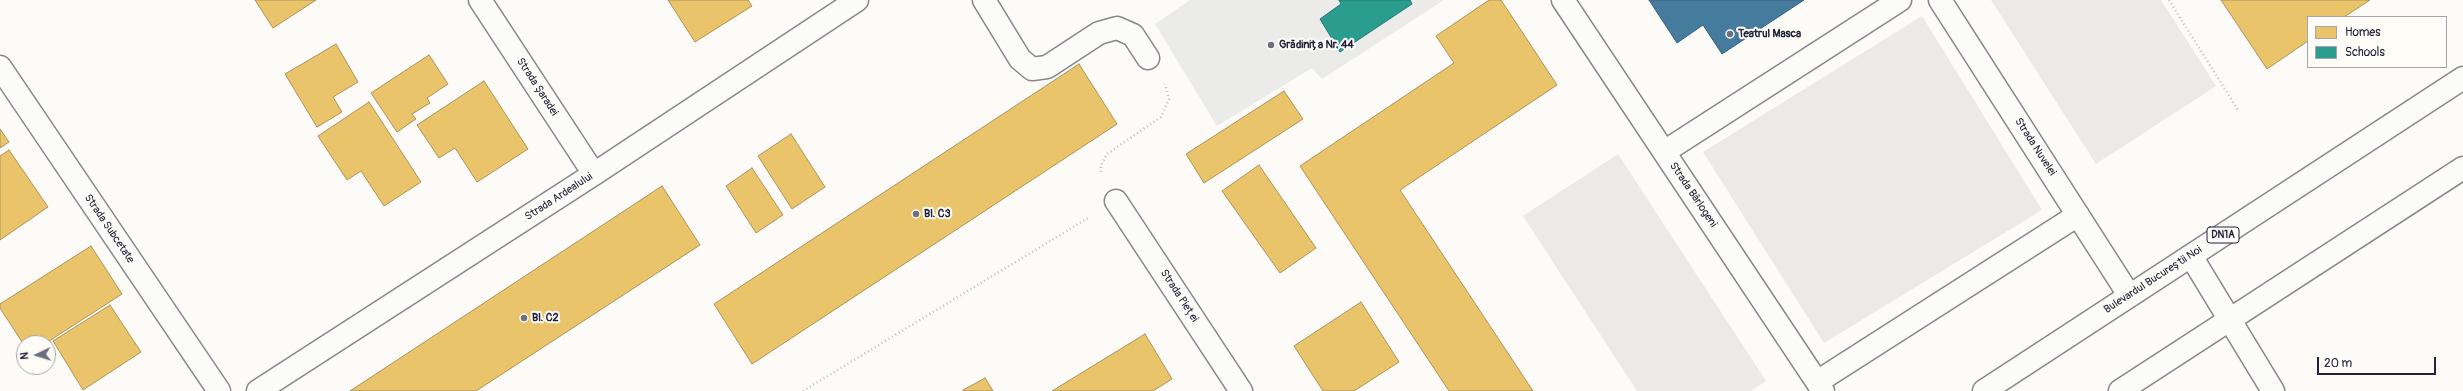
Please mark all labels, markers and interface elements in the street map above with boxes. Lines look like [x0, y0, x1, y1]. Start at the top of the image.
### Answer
legend [2307, 16, 2447, 68]
text: Homes [2345, 25, 2381, 40]
place label: Teatrul Masca [1738, 27, 1801, 41]
marker: Teatrul Masca [1725, 29, 1735, 39]
place label: Grădinița Nr. 44 [1279, 38, 1354, 52]
marker: Grădinița Nr. 44 [1266, 40, 1276, 50]
text: Schools [2345, 45, 2385, 60]
street label: Strada Șaradei [513, 56, 561, 118]
street label: Strada Nuvelei [2011, 116, 2059, 178]
street label: Strada Bârlogeni [1666, 160, 1720, 230]
street label: Strada Ardealului [523, 170, 595, 224]
street label: Strada Subcetate [81, 192, 137, 266]
place label: Bl. C3 [924, 207, 951, 221]
marker: Bl. C3 [911, 209, 921, 219]
road number: DN1A [2207, 227, 2239, 243]
street label: Bulevardul Bucureștii Noi [2102, 243, 2204, 317]
street label: Strada Pieței [1157, 267, 1201, 325]
place label: Bl. C2 [532, 311, 559, 325]
marker: Bl. C2 [519, 313, 529, 323]
north arrow [16, 335, 56, 375]
scale bar [2319, 349, 2438, 375]
text: N [18, 352, 31, 360]
text: 20 m [2324, 356, 2352, 371]

